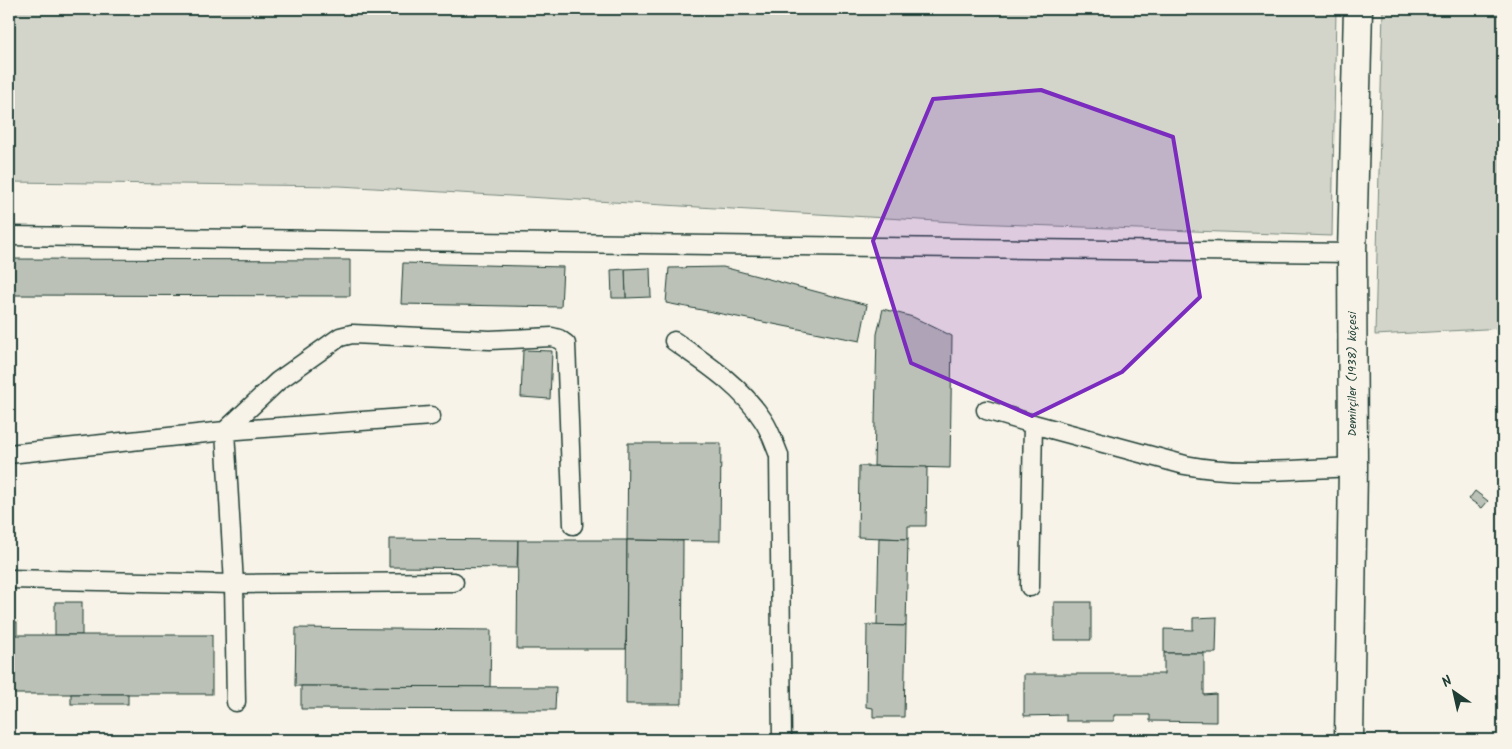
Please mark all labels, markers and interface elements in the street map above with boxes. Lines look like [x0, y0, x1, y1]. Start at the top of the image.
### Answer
street label: Demirçiler (1938) köçesi [1343, 310, 1362, 437]
north arrow [1430, 666, 1480, 716]
text: N [1437, 670, 1457, 694]

